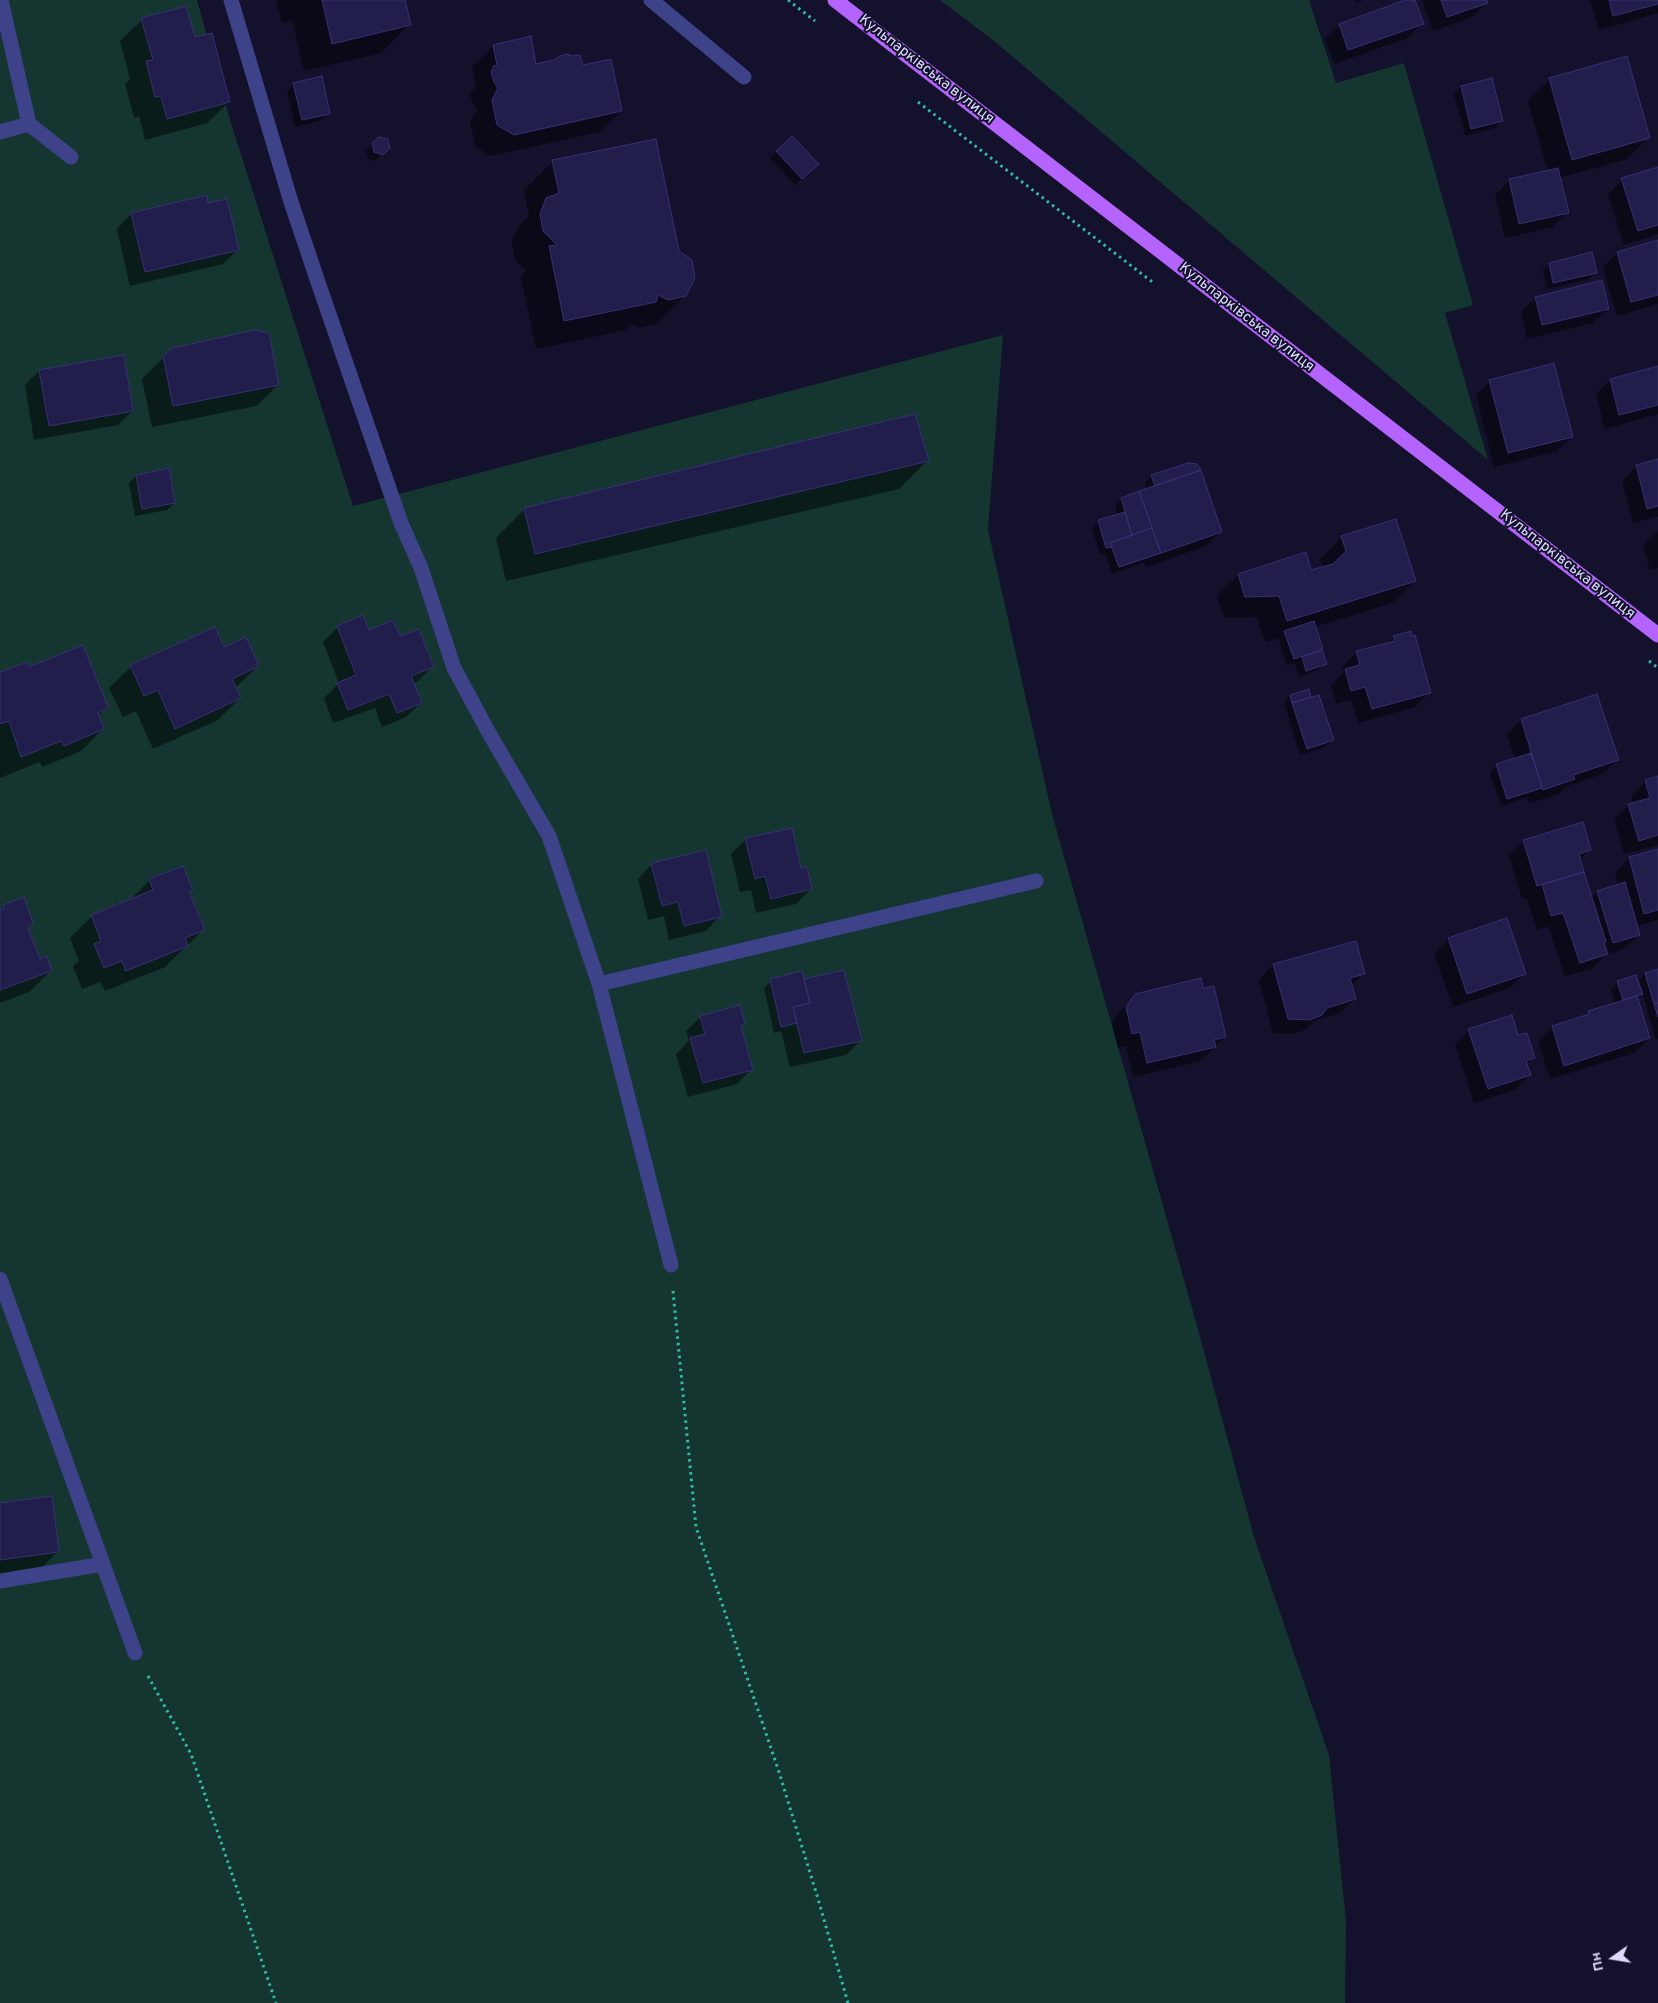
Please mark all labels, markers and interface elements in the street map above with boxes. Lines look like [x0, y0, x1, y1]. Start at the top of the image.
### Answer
street label: Кульпарківська вулиця [855, 11, 997, 129]
street label: Кульпарківська вулиця [1175, 259, 1317, 377]
street label: Кульпарківська вулиця [1496, 506, 1638, 624]
north arrow [1588, 1933, 1638, 1983]
text: Пн [1587, 1950, 1608, 1973]

